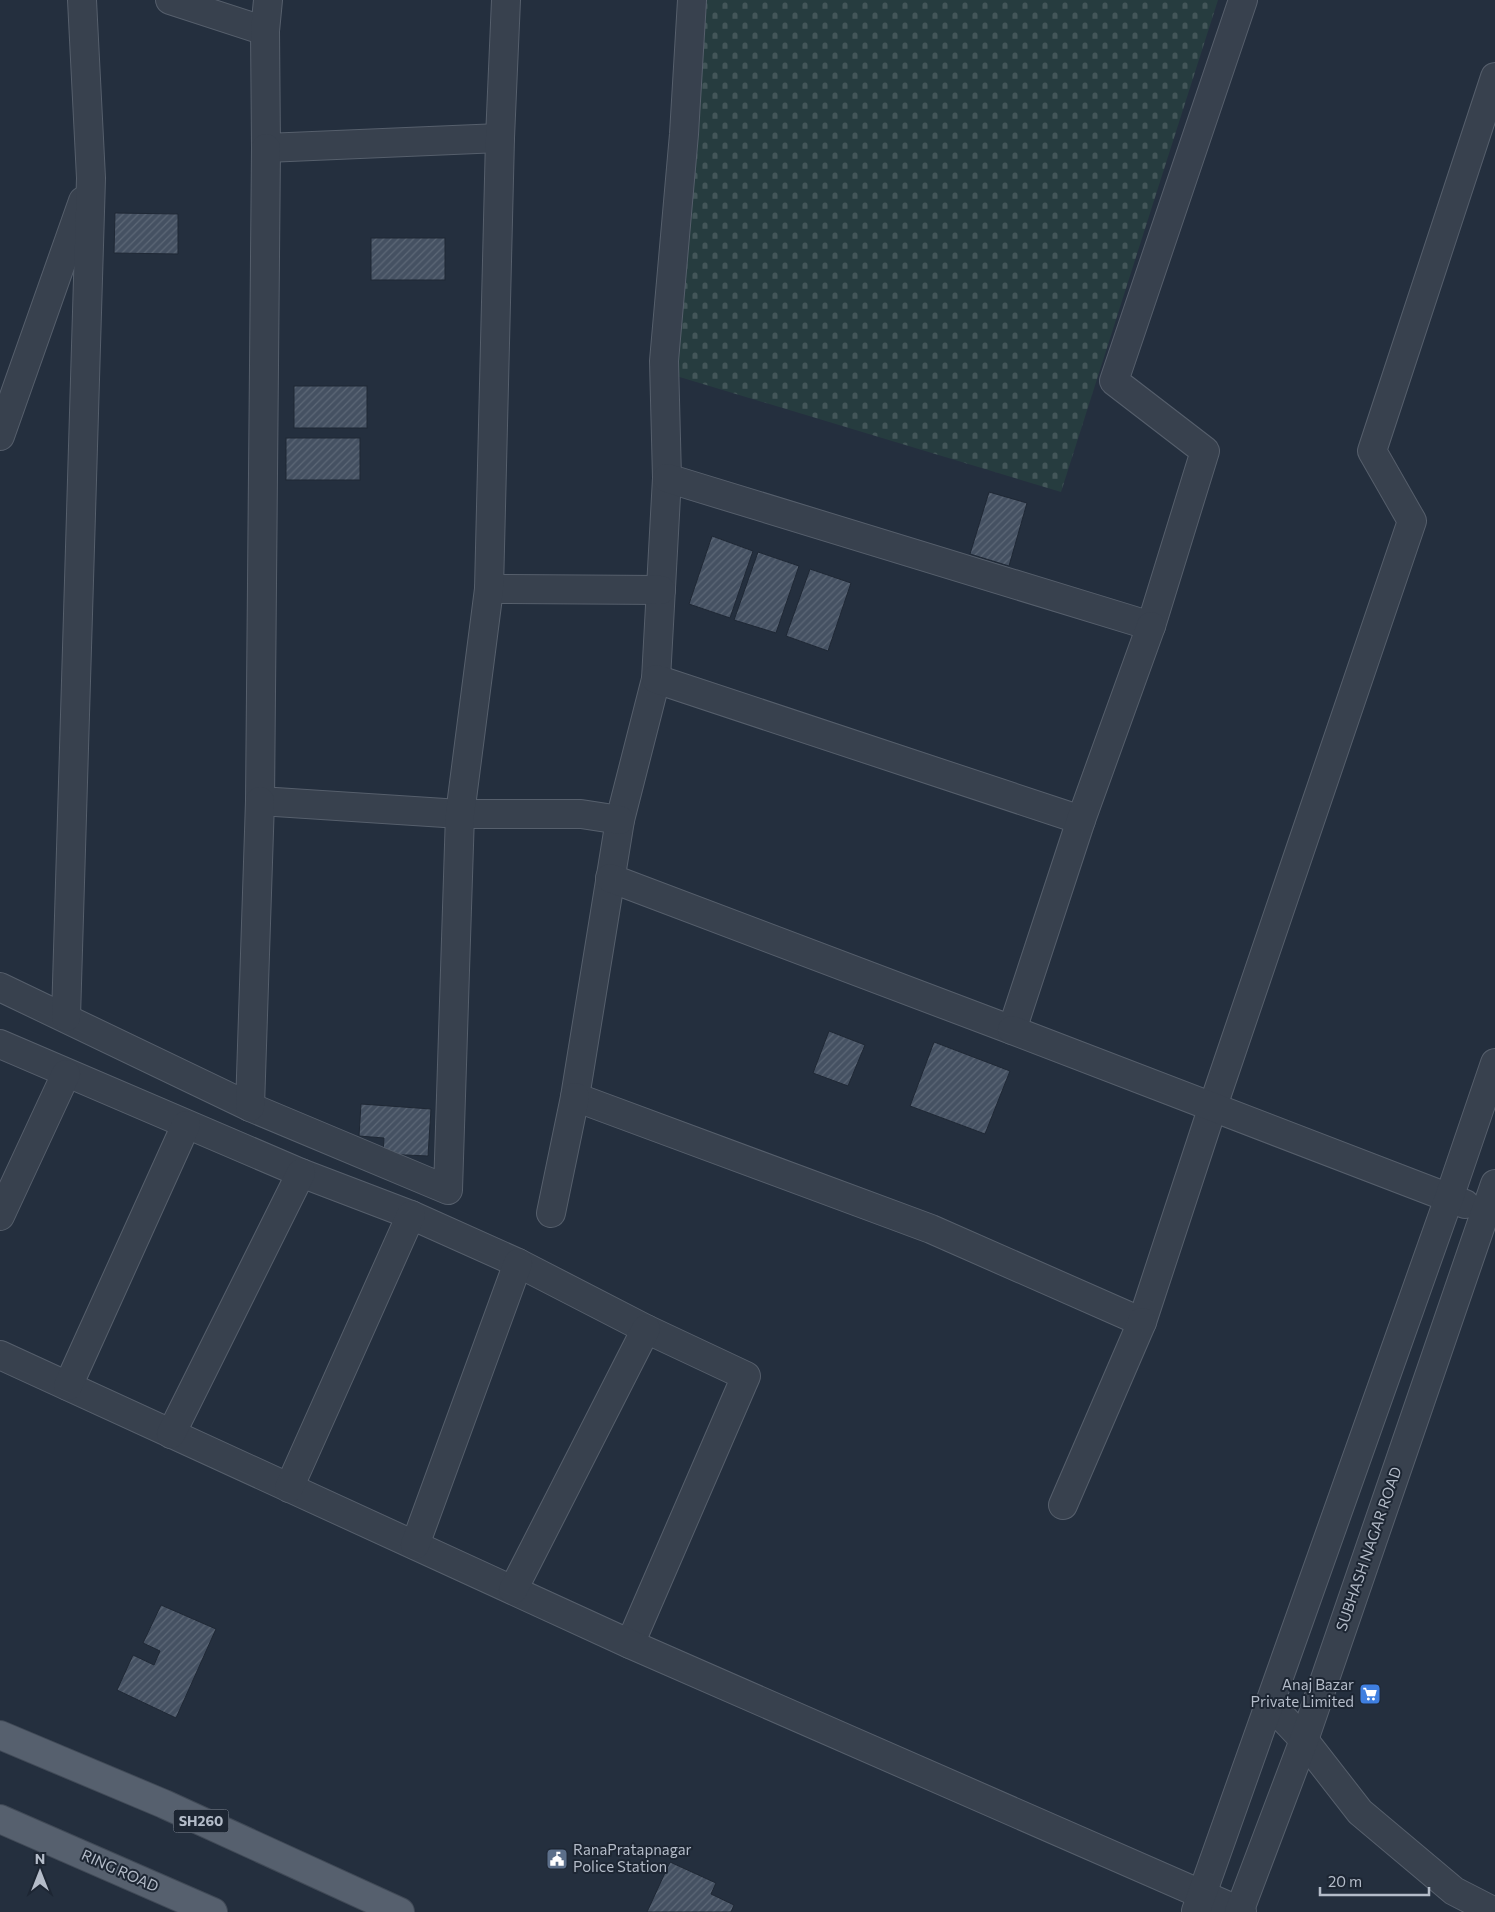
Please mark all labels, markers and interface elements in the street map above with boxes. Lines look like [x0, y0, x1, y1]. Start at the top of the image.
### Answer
street label: SUBHASH NAGAR ROAD [1331, 1464, 1405, 1633]
place label: Anaj Bazar Private Limited [1251, 1675, 1354, 1710]
supermarket icon: Anaj Bazar Private Limited [1358, 1682, 1382, 1706]
road number: SH260 [174, 1810, 228, 1832]
place label: RanaPratapnagar Police Station [573, 1840, 692, 1875]
street label: RING ROAD [79, 1845, 162, 1895]
north arrow [15, 1847, 65, 1897]
public building icon: RanaPratapnagar Police Station [545, 1847, 569, 1871]
text: N [35, 1850, 45, 1867]
scale bar [1320, 1864, 1429, 1896]
text: 20 m [1328, 1872, 1362, 1890]

